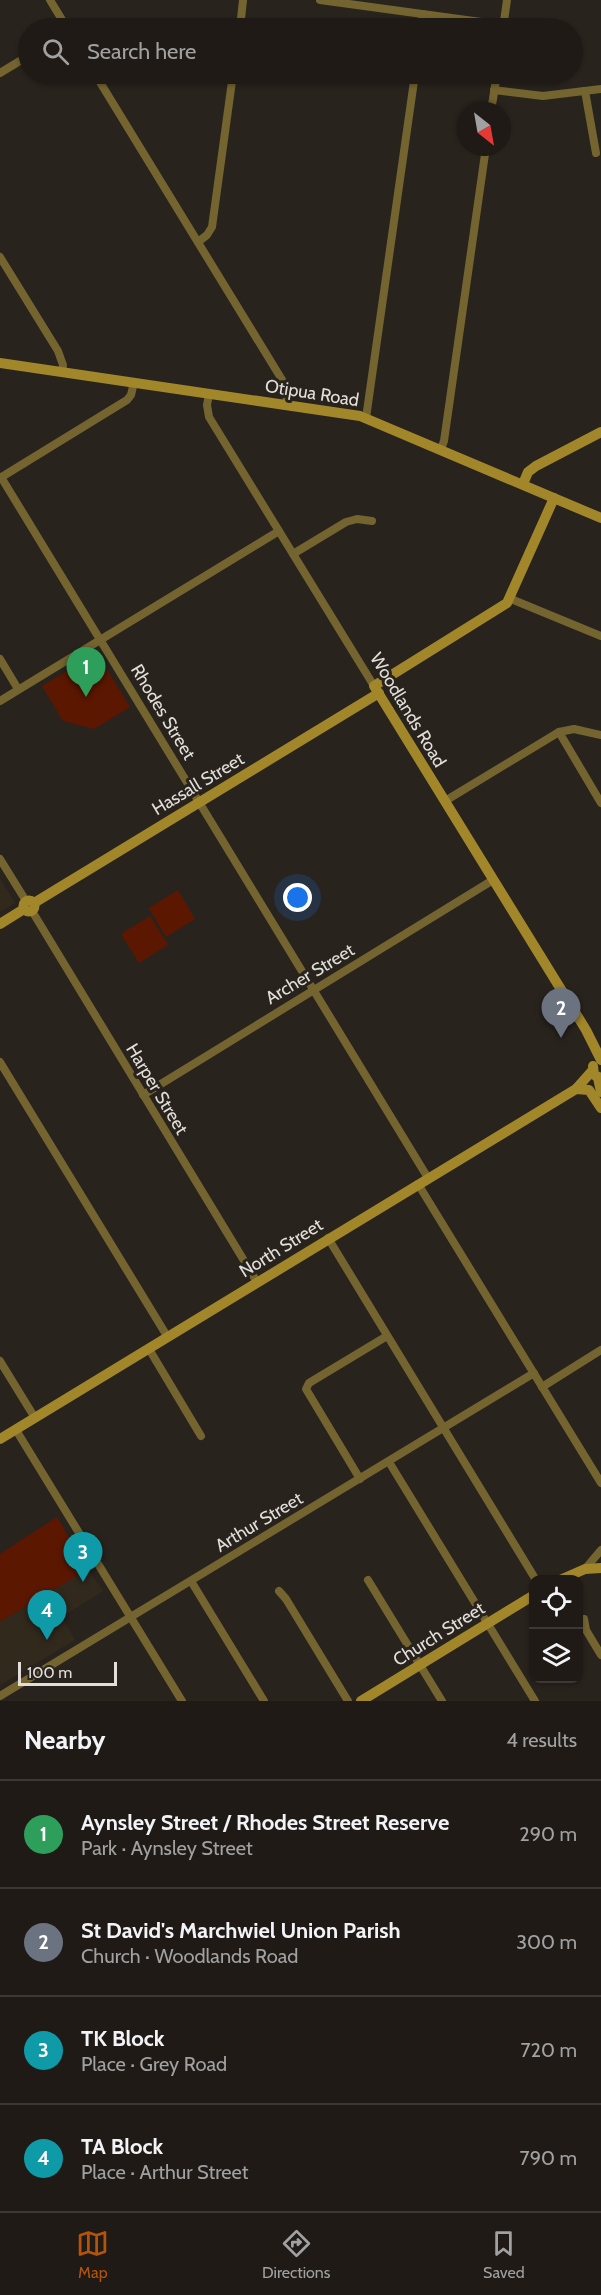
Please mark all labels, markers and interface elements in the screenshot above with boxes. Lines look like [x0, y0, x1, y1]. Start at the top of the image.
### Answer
search box [18, 18, 583, 84]
icon: search [39, 35, 72, 68]
text: Search here [87, 38, 196, 65]
north arrow [457, 102, 511, 156]
street label: Otipua Road [263, 375, 361, 411]
pin: 1 [66, 648, 106, 697]
street label: Woodlands Road [365, 649, 451, 771]
street label: Rhodes Street [126, 660, 200, 764]
street label: Hassall Street [148, 748, 248, 820]
your location [283, 883, 312, 912]
street label: Archer Street [262, 939, 358, 1009]
pin: 2 [542, 988, 580, 1038]
street label: Harper Street [121, 1040, 193, 1138]
street label: North Street [235, 1214, 327, 1282]
street label: Arthur Street [211, 1487, 307, 1557]
pin: 3 [64, 1532, 103, 1582]
map controls [529, 1575, 583, 1683]
button: locate [529, 1575, 583, 1629]
pin: 4 [28, 1590, 66, 1640]
street label: Church Street [389, 1597, 489, 1671]
button: layers [529, 1629, 583, 1683]
scale bar [18, 1659, 117, 1686]
text: 100 m [27, 1663, 72, 1682]
text: Nearby [24, 1724, 105, 1756]
text: 4 results [506, 1728, 577, 1752]
text: Aynsley Street / Rhodes Street Reserve [81, 1809, 449, 1836]
text: 1 [40, 1822, 47, 1846]
text: 290 m [519, 1822, 577, 1846]
text: Park · Aynsley Street [81, 1836, 253, 1860]
text: St David's Marchwiel Union Parish [81, 1917, 401, 1944]
text: 2 [38, 1930, 49, 1954]
text: 300 m [516, 1930, 577, 1954]
text: Church · Woodlands Road [81, 1944, 298, 1968]
text: TK Block [81, 2025, 164, 2052]
text: 3 [38, 2038, 49, 2062]
text: 720 m [520, 2038, 577, 2062]
text: Place · Grey Road [81, 2052, 227, 2076]
text: TA Block [81, 2133, 163, 2160]
text: 4 [37, 2146, 50, 2170]
text: 790 m [520, 2146, 577, 2170]
text: Place · Arthur Street [81, 2160, 249, 2184]
tab: Map [76, 2227, 109, 2282]
tab: Directions [262, 2227, 330, 2282]
tab: Saved [483, 2227, 525, 2282]

